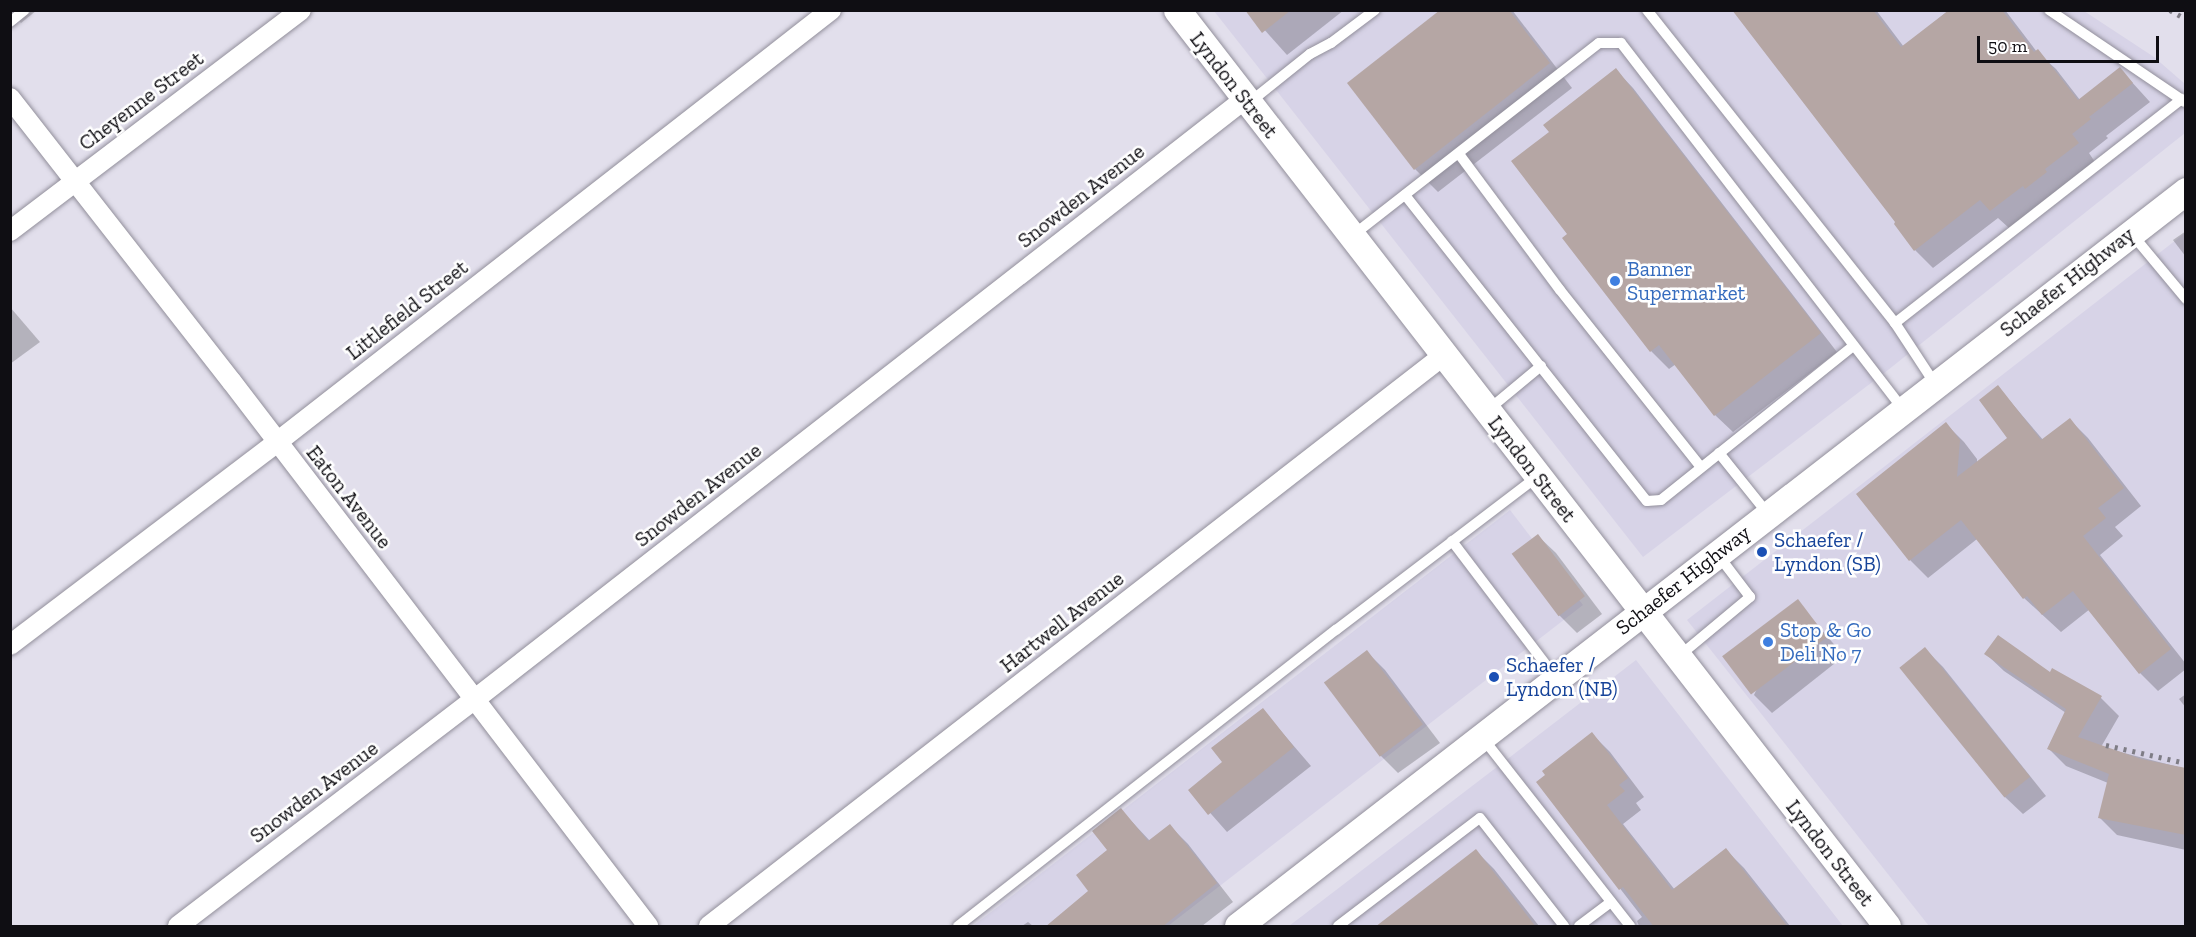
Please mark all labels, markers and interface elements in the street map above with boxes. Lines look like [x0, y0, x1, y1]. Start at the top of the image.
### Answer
scale bar [1980, 24, 2162, 62]
street label: Lyndon Street [1185, 27, 1283, 143]
text: 50 m [1988, 35, 2027, 57]
street label: Cheyenne Street [74, 46, 208, 156]
street label: Snowden Avenue [1012, 139, 1150, 253]
street label: Schaefer Highway [1995, 222, 2139, 342]
street label: Littlefield Street [341, 255, 473, 365]
place label: Banner Supermarket [1627, 256, 1745, 306]
marker: Banner Supermarket [1608, 274, 1622, 288]
street label: Lyndon Street [1483, 411, 1581, 527]
street label: Snowden Avenue [629, 438, 767, 552]
street label: Eaton Avenue [301, 440, 397, 554]
street label: Schaefer Highway [1611, 520, 1755, 640]
place label: Schaefer / Lyndon (SB) [1774, 527, 1881, 577]
marker: Schaefer / Lyndon (SB) [1755, 545, 1769, 559]
street label: Hartwell Avenue [995, 566, 1129, 678]
place label: Stop & Go Deli No 7 [1780, 617, 1871, 667]
marker: Stop & Go Deli No 7 [1761, 635, 1775, 649]
place label: Schaefer / Lyndon (NB) [1506, 652, 1618, 702]
marker: Schaefer / Lyndon (NB) [1487, 670, 1501, 684]
street label: Snowden Avenue [245, 735, 383, 849]
street label: Lyndon Street [1781, 795, 1879, 911]

